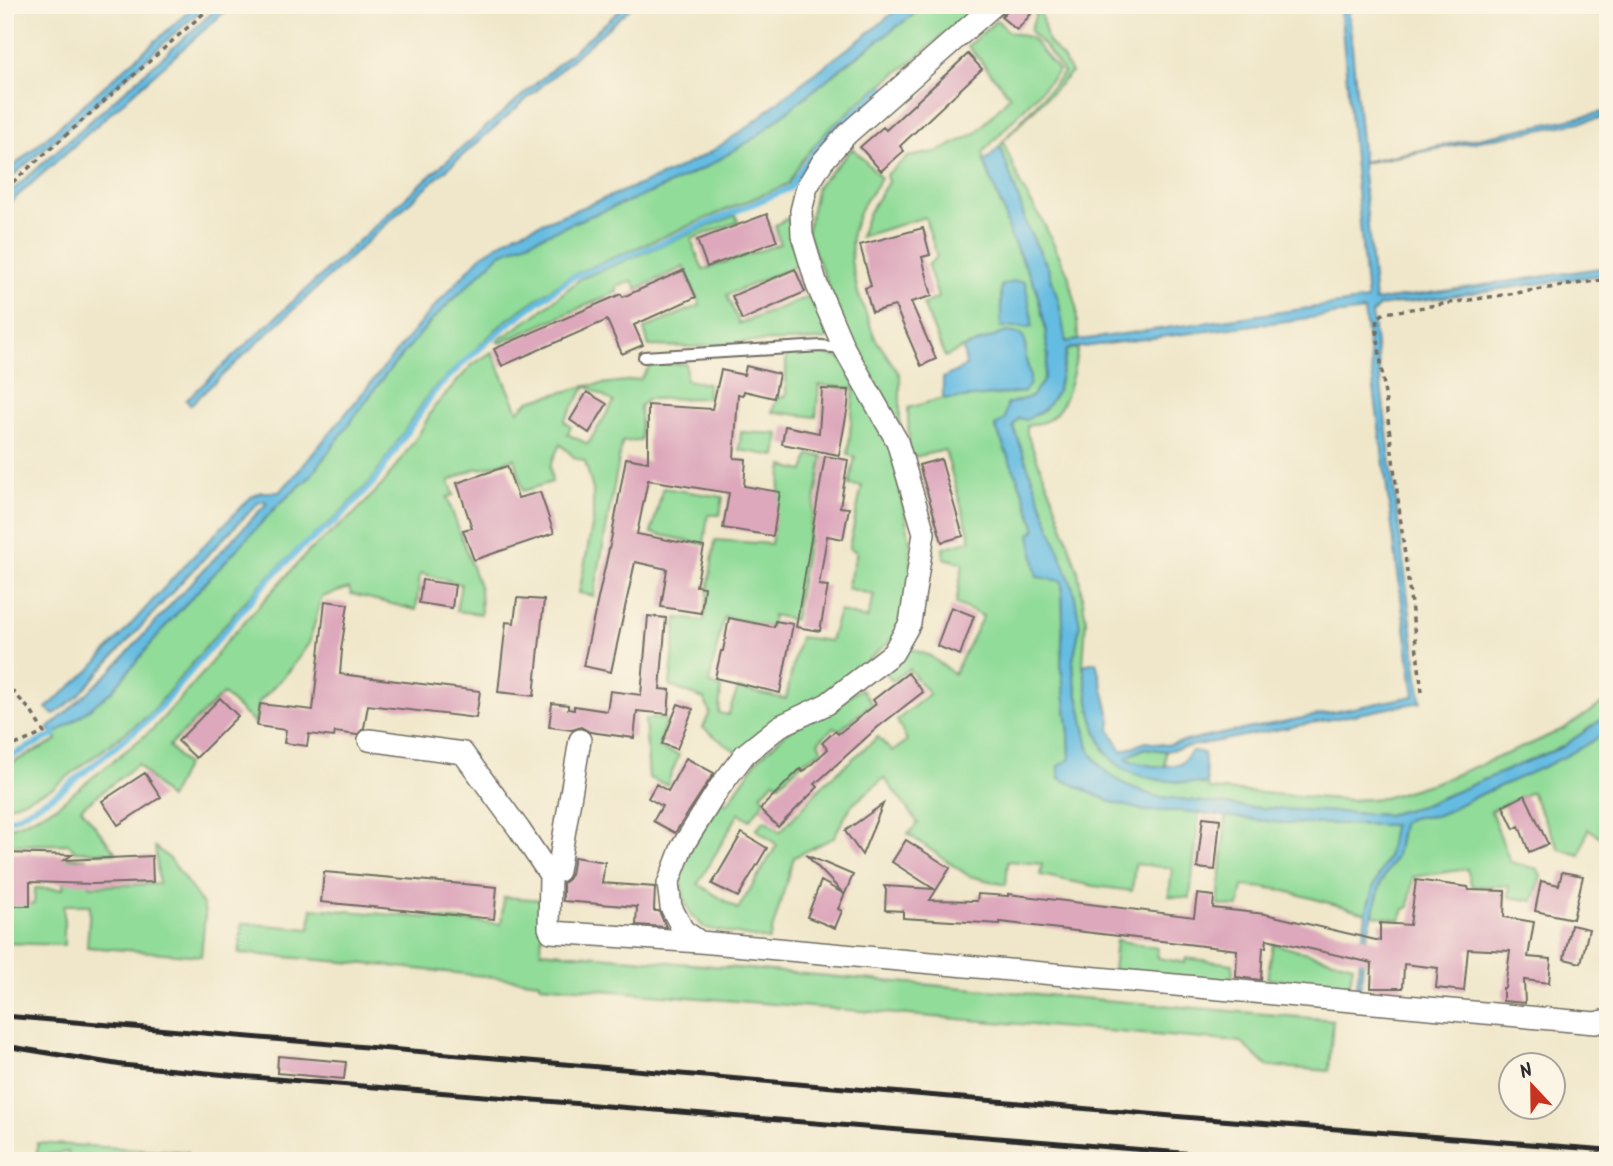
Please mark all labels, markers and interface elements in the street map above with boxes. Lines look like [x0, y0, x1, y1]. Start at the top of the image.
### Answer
north arrow [1498, 1050, 1568, 1120]
text: N [1515, 1056, 1538, 1088]

